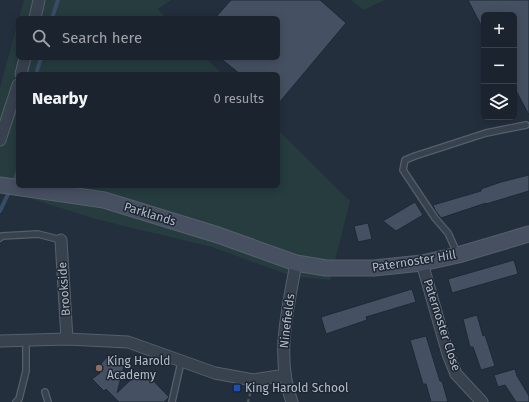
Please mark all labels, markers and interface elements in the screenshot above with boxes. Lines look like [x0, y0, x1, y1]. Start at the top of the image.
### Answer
map controls [481, 12, 517, 120]
button: + [481, 12, 517, 48]
search box [16, 16, 280, 60]
icon: search [30, 27, 52, 49]
text: Search here [62, 29, 142, 47]
button: − [481, 48, 517, 84]
button: layers [481, 84, 517, 120]
text: Nearby [32, 88, 87, 109]
text: 0 results [213, 91, 264, 106]
street label: Parklands [122, 199, 178, 229]
street label: Paternoster Hill [371, 247, 457, 275]
street label: Brookside [55, 261, 73, 317]
street label: Paternoster Close [421, 277, 463, 373]
street label: Ninefields [277, 293, 297, 349]
place label: King Harold Academy [107, 354, 171, 382]
marker: King Harold Academy [94, 363, 104, 373]
place label: King Harold School [245, 381, 349, 395]
marker: King Harold School [232, 383, 242, 393]

